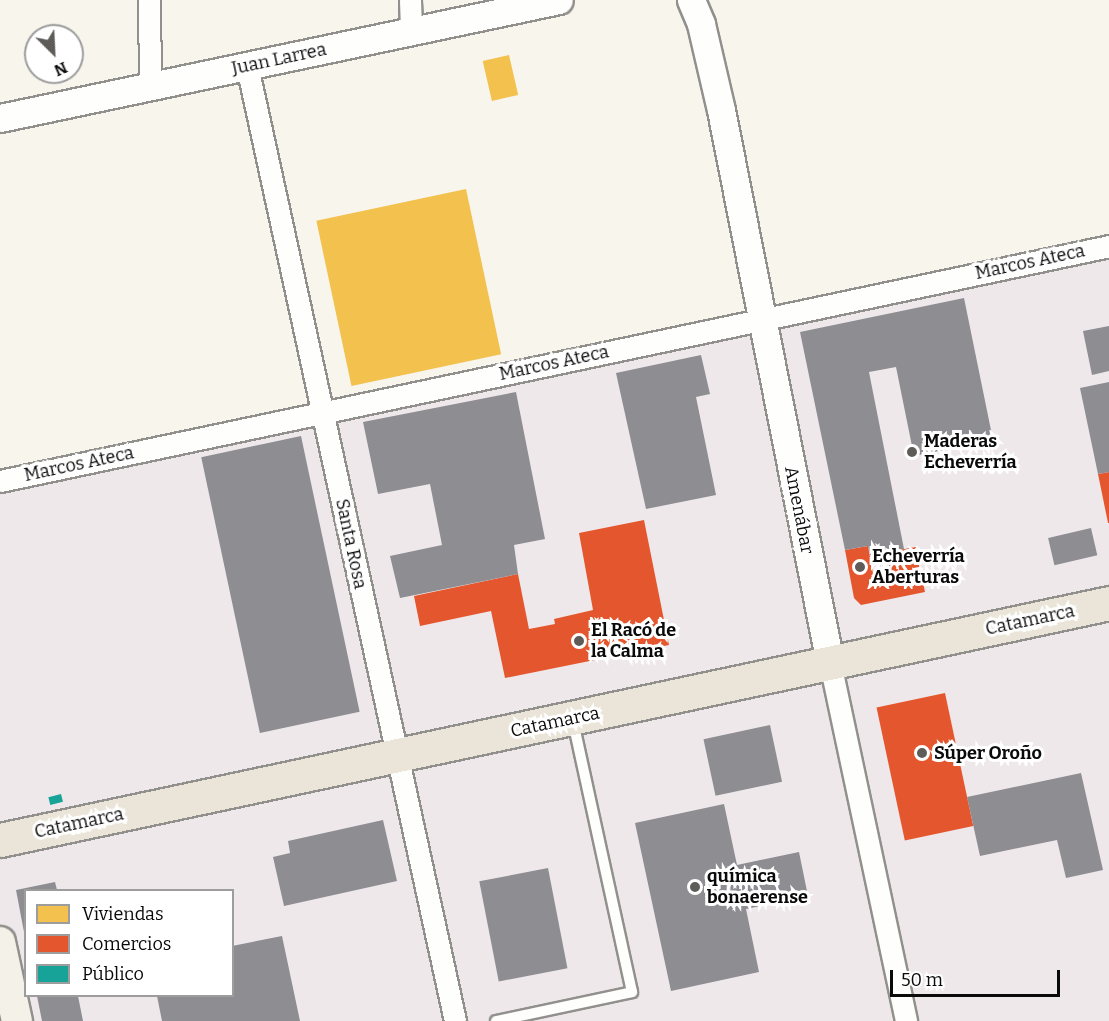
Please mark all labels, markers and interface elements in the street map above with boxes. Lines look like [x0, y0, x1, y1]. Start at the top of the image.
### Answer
north arrow [24, 24, 84, 84]
street label: Juan Larrea [230, 38, 328, 80]
text: N [51, 58, 70, 80]
street label: Marcos Ateca [973, 240, 1087, 284]
street label: Marcos Ateca [497, 341, 611, 385]
place label: Maderas Echeverría [924, 431, 1017, 474]
street label: Marcos Ateca [22, 442, 136, 486]
marker: Maderas Echeverría [905, 445, 919, 459]
street label: Amenábar [780, 464, 818, 556]
street label: Santa Rosa [331, 497, 371, 591]
place label: Echeverría Aberturas [872, 546, 965, 588]
marker: Echeverría Aberturas [853, 560, 867, 574]
street label: Catamarca [983, 600, 1077, 640]
place label: El Racó de la Calma [591, 620, 676, 662]
marker: El Racó de la Calma [572, 634, 586, 648]
street label: Catamarca [508, 702, 602, 742]
place label: Súper Oroño [934, 742, 1042, 764]
marker: Súper Oroño [915, 746, 929, 760]
street label: Catamarca [32, 803, 126, 843]
place label: química bonaerense [707, 866, 808, 908]
marker: química bonaerense [688, 880, 702, 894]
legend [24, 889, 234, 997]
text: Viviendas [82, 903, 164, 925]
text: Comercios [82, 933, 171, 955]
scale bar [893, 958, 1062, 996]
text: Público [82, 963, 144, 985]
text: 50 m [901, 969, 943, 991]

